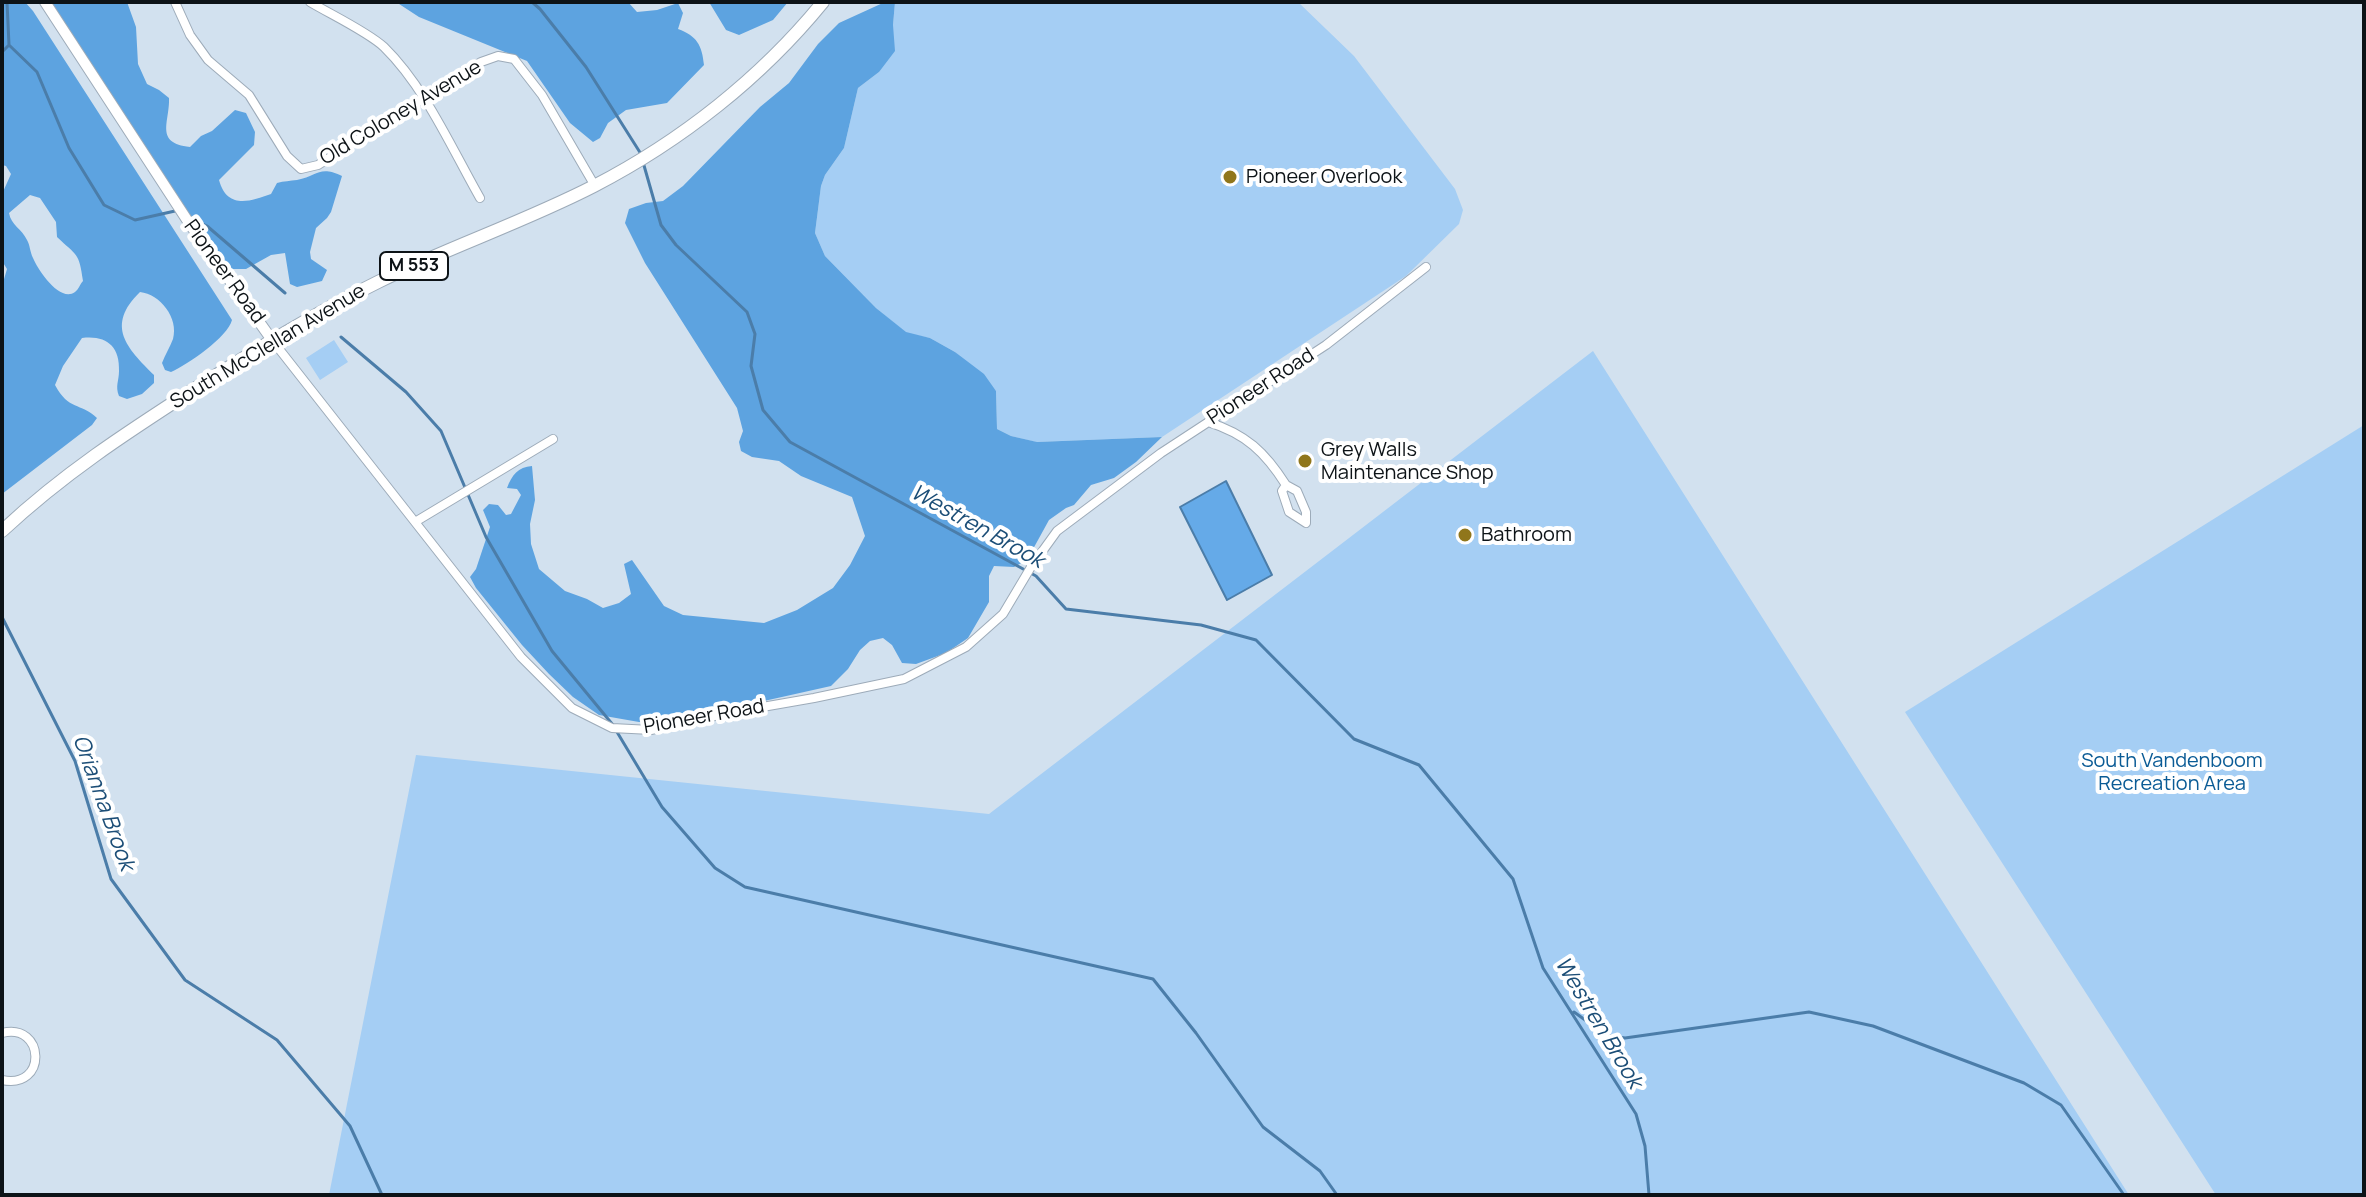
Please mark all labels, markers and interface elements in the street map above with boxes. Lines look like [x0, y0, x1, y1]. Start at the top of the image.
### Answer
street label: Old Coloney Avenue [316, 55, 486, 171]
place label: Pioneer Overlook [1246, 165, 1402, 189]
marker: Pioneer Overlook [1221, 168, 1239, 186]
street label: Pioneer Road [178, 215, 270, 329]
road number: M 553 [380, 252, 448, 280]
street label: South McClellan Avenue [166, 279, 370, 415]
street label: Pioneer Road [1203, 344, 1319, 430]
place label: Grey Walls Maintenance Shop [1321, 438, 1494, 485]
marker: Grey Walls Maintenance Shop [1296, 452, 1314, 470]
water label: Westren Brook [906, 480, 1048, 574]
place label: Bathroom [1481, 523, 1572, 547]
marker: Bathroom [1456, 526, 1474, 544]
street label: Pioneer Road [642, 695, 766, 739]
water label: Orianna Brook [66, 732, 140, 874]
park label: South Vandenboom Recreation Area [2081, 749, 2263, 796]
water label: Westren Brook [1548, 953, 1648, 1093]

